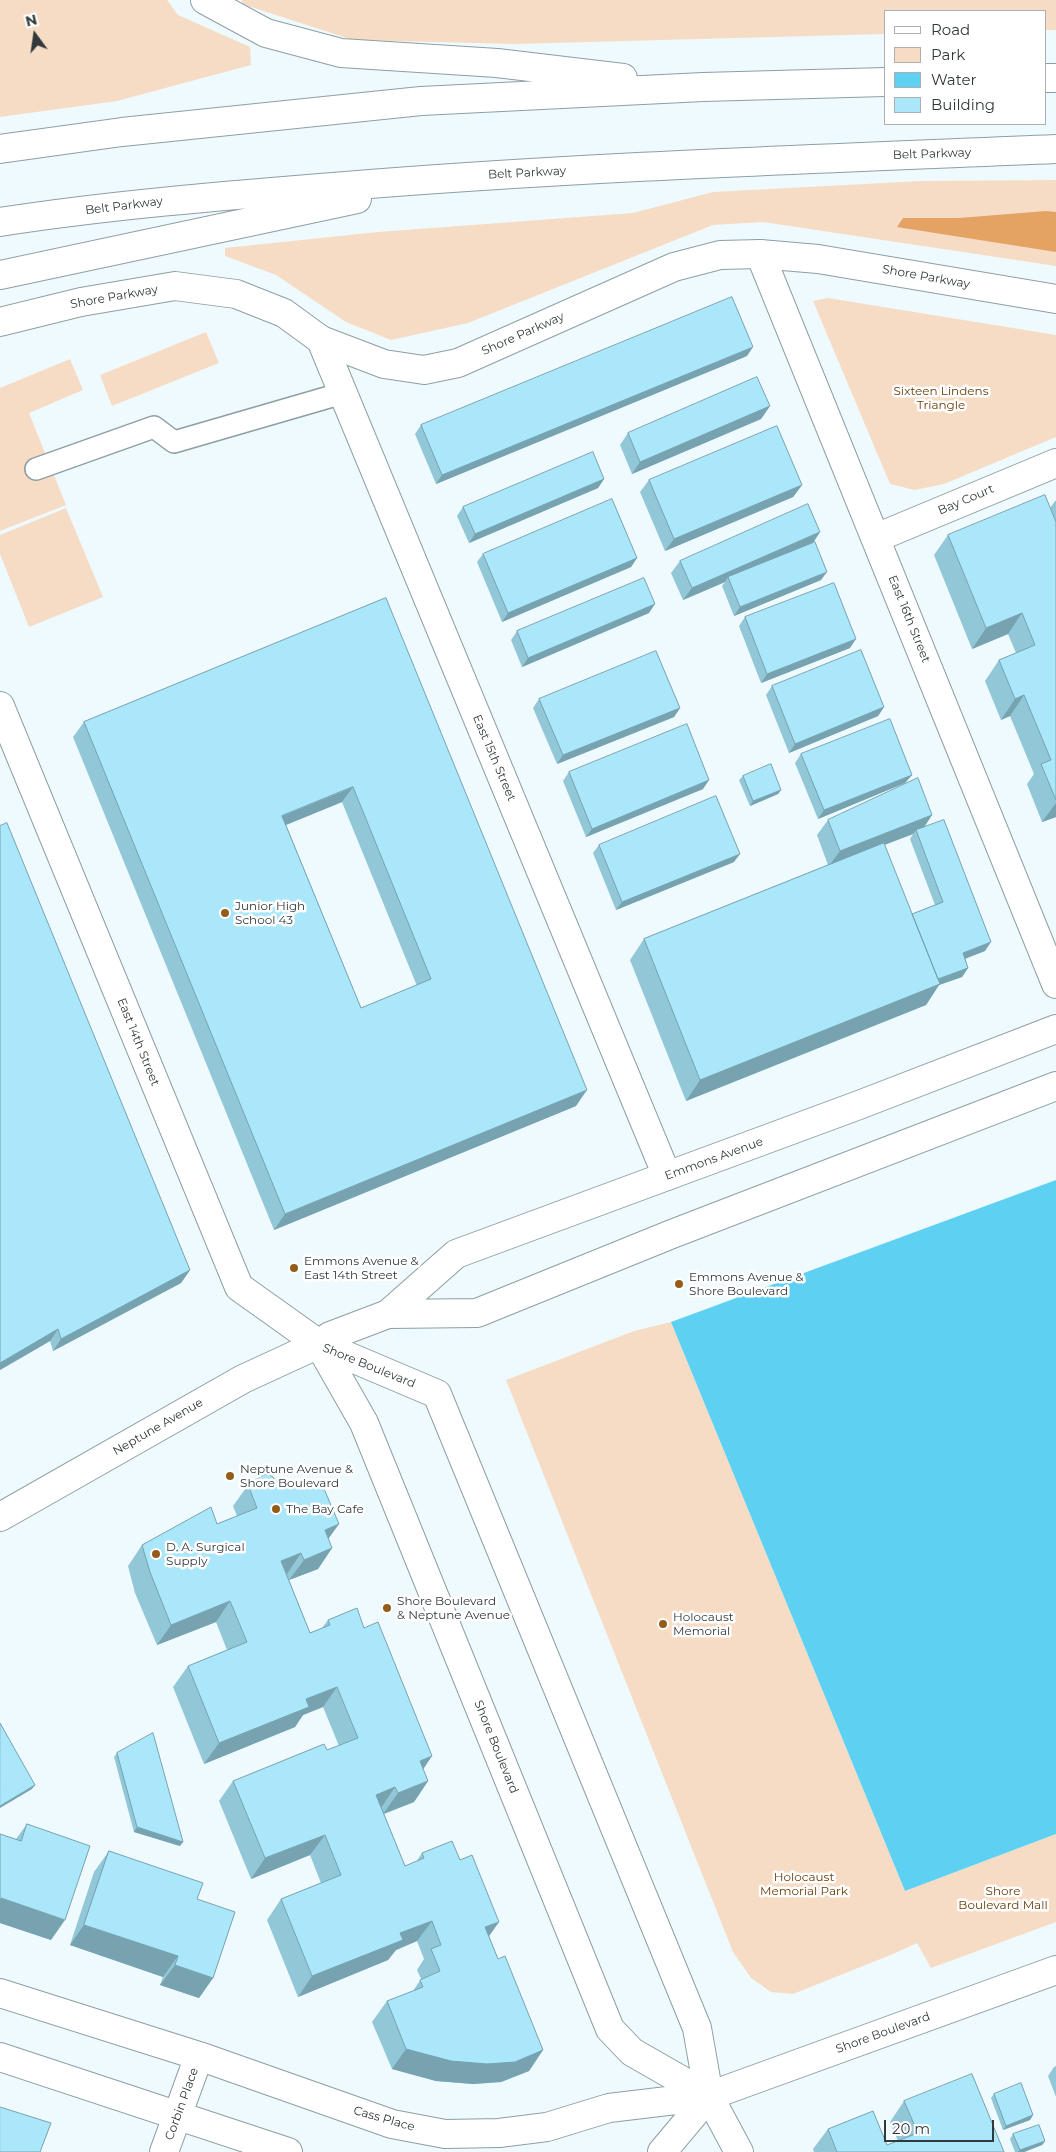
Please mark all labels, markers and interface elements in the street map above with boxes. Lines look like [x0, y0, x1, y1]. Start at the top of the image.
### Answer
north arrow [10, 10, 60, 60]
text: N [24, 10, 39, 31]
legend [884, 10, 1046, 125]
text: Road [931, 20, 970, 39]
text: Park [931, 45, 965, 64]
text: Water [931, 70, 977, 89]
text: Building [931, 95, 995, 114]
street label: Belt Parkway [893, 145, 971, 163]
street label: Belt Parkway [488, 164, 566, 182]
street label: Belt Parkway [84, 194, 164, 218]
street label: Shore Parkway [881, 262, 971, 292]
street label: Shore Parkway [69, 282, 159, 312]
street label: Shore Parkway [480, 309, 566, 359]
park label: Sixteen Lindens Triangle [893, 384, 989, 412]
street label: Bay Court [936, 482, 996, 518]
street label: East 16th Street [885, 573, 933, 665]
street label: East 15th Street [469, 713, 519, 803]
place label: Junior High School 43 [235, 899, 305, 927]
marker: Junior High School 43 [219, 907, 231, 919]
street label: East 14th Street [114, 996, 162, 1088]
street label: Emmons Avenue [663, 1135, 765, 1183]
place label: Emmons Avenue & East 14th Street [304, 1254, 419, 1282]
marker: Emmons Avenue & East 14th Street [288, 1262, 300, 1274]
place label: Emmons Avenue & Shore Boulevard [689, 1270, 804, 1298]
marker: Emmons Avenue & Shore Boulevard [673, 1278, 685, 1290]
street label: Shore Boulevard [320, 1341, 418, 1391]
street label: Neptune Avenue [110, 1395, 206, 1459]
place label: Neptune Avenue & Shore Boulevard [240, 1462, 353, 1490]
marker: Neptune Avenue & Shore Boulevard [224, 1470, 236, 1482]
place label: The Bay Cafe [286, 1502, 364, 1516]
marker: The Bay Cafe [270, 1503, 282, 1515]
place label: D. A. Surgical Supply [166, 1540, 245, 1568]
marker: D. A. Surgical Supply [150, 1548, 162, 1560]
place label: Shore Boulevard & Neptune Avenue [397, 1594, 510, 1622]
marker: Shore Boulevard & Neptune Avenue [381, 1602, 393, 1614]
place label: Holocaust Memorial [673, 1610, 734, 1638]
marker: Holocaust Memorial [657, 1618, 669, 1630]
street label: Shore Boulevard [471, 1698, 521, 1796]
park label: Holocaust Memorial Park [760, 1870, 848, 1898]
park label: Shore Boulevard Mall [958, 1884, 1048, 1912]
street label: Shore Boulevard [834, 2009, 932, 2057]
street label: Corbin Place [162, 2066, 202, 2142]
street label: Cass Place [352, 2103, 416, 2135]
scale bar [886, 2110, 996, 2142]
text: 20 m [892, 2119, 930, 2138]

